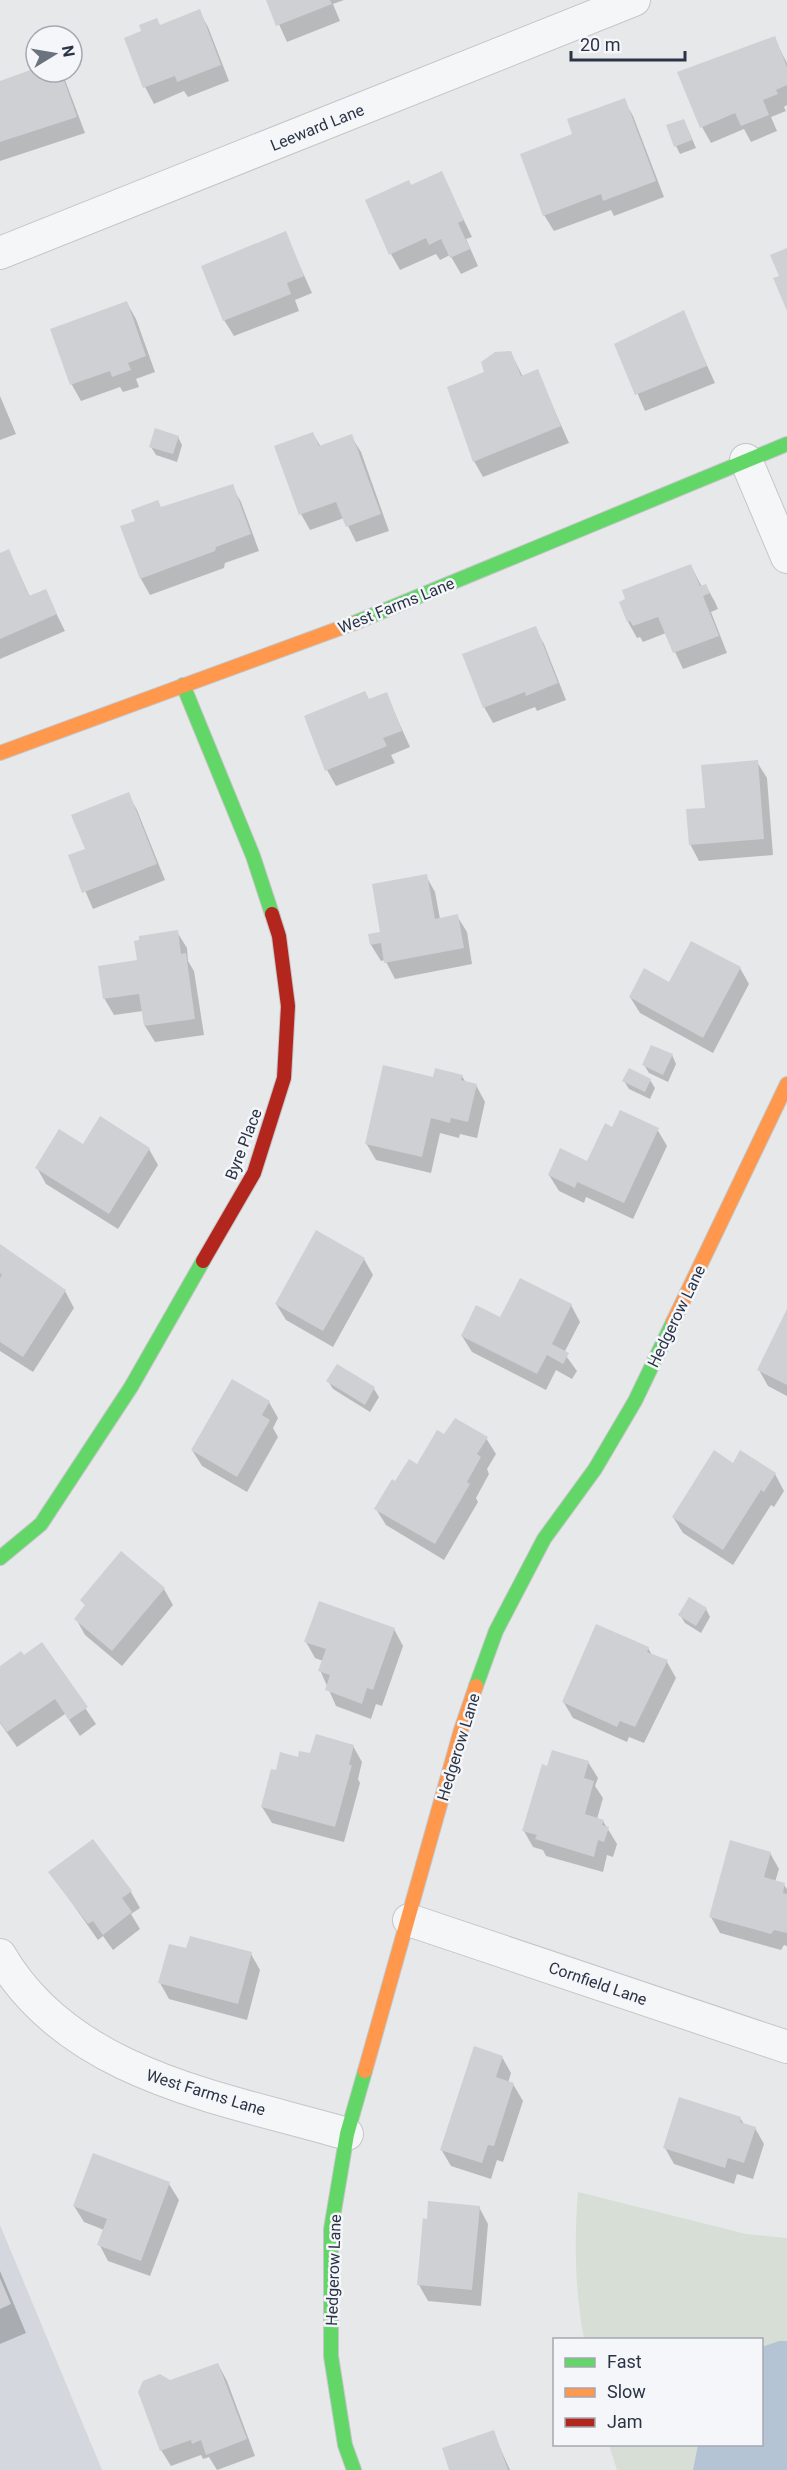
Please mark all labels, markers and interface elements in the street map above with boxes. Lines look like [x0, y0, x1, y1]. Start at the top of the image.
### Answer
north arrow [24, 24, 84, 84]
scale bar [571, 24, 685, 62]
text: 20 m [580, 34, 620, 55]
text: N [58, 44, 79, 59]
street label: Leeward Lane [268, 100, 367, 155]
street label: West Farms Lane [335, 574, 457, 637]
street label: Byre Place [221, 1106, 266, 1183]
street label: Hedgerow Lane [643, 1262, 709, 1370]
street label: Hedgerow Lane [433, 1691, 484, 1803]
street label: Cornfield Lane [546, 1958, 649, 2009]
street label: West Farms Lane [144, 2065, 268, 2120]
street label: Hedgerow Lane [322, 2214, 345, 2326]
legend [553, 2338, 763, 2446]
text: Fast [607, 2351, 642, 2372]
text: Slow [607, 2381, 646, 2402]
text: Jam [607, 2411, 643, 2432]

